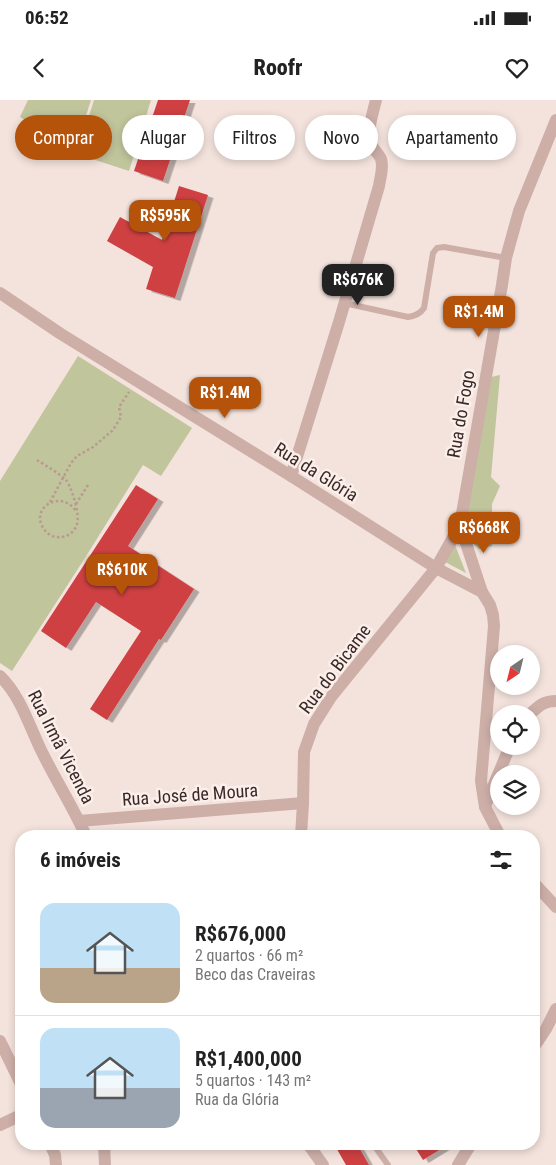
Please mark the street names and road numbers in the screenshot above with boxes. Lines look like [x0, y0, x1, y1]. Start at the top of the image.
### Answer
street label: Rua do Fogo [442, 368, 479, 459]
street label: Rua da Glória [271, 438, 362, 506]
street label: Rua do Bicame [294, 620, 375, 717]
street label: Rua Irmã Vicenda [24, 687, 99, 807]
street label: Rua José de Moura [121, 779, 259, 810]

